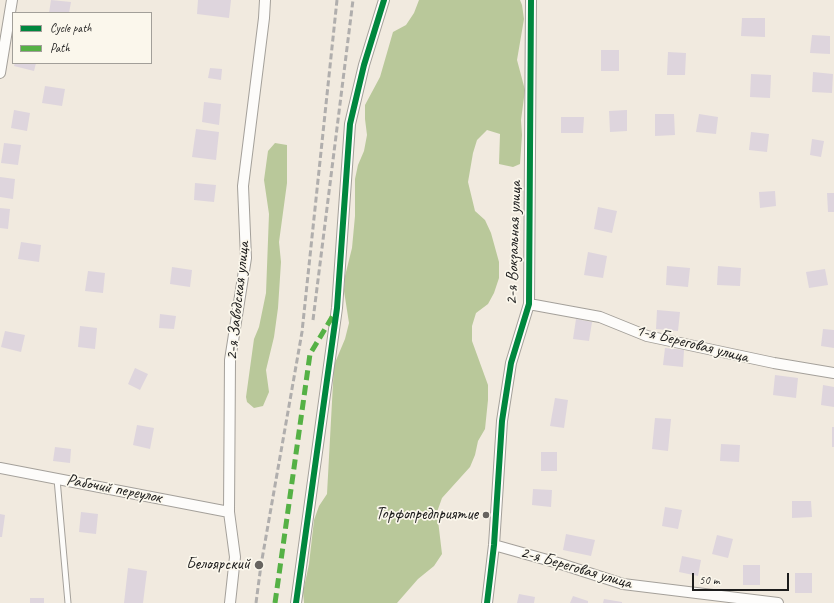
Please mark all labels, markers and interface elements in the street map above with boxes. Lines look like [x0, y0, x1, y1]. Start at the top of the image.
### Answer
legend [12, 12, 152, 64]
text: Cycle path [50, 20, 92, 36]
text: Path [50, 40, 70, 56]
street label: 2-я Вокзальная улица [502, 181, 526, 305]
street label: 2-я Заводская улица [222, 241, 254, 361]
street label: 1-я Береговая улица [634, 320, 750, 368]
street label: Рабочий переулок [65, 470, 163, 508]
place label: Торфопредприятие [376, 505, 478, 525]
marker: Торфопредприятие [481, 510, 491, 520]
street label: 2-я Береговая улица [518, 542, 634, 594]
place label: Белоярский [186, 555, 250, 575]
marker: Белоярский [253, 559, 265, 571]
scale bar [694, 565, 791, 591]
text: 50 m [699, 572, 719, 588]

